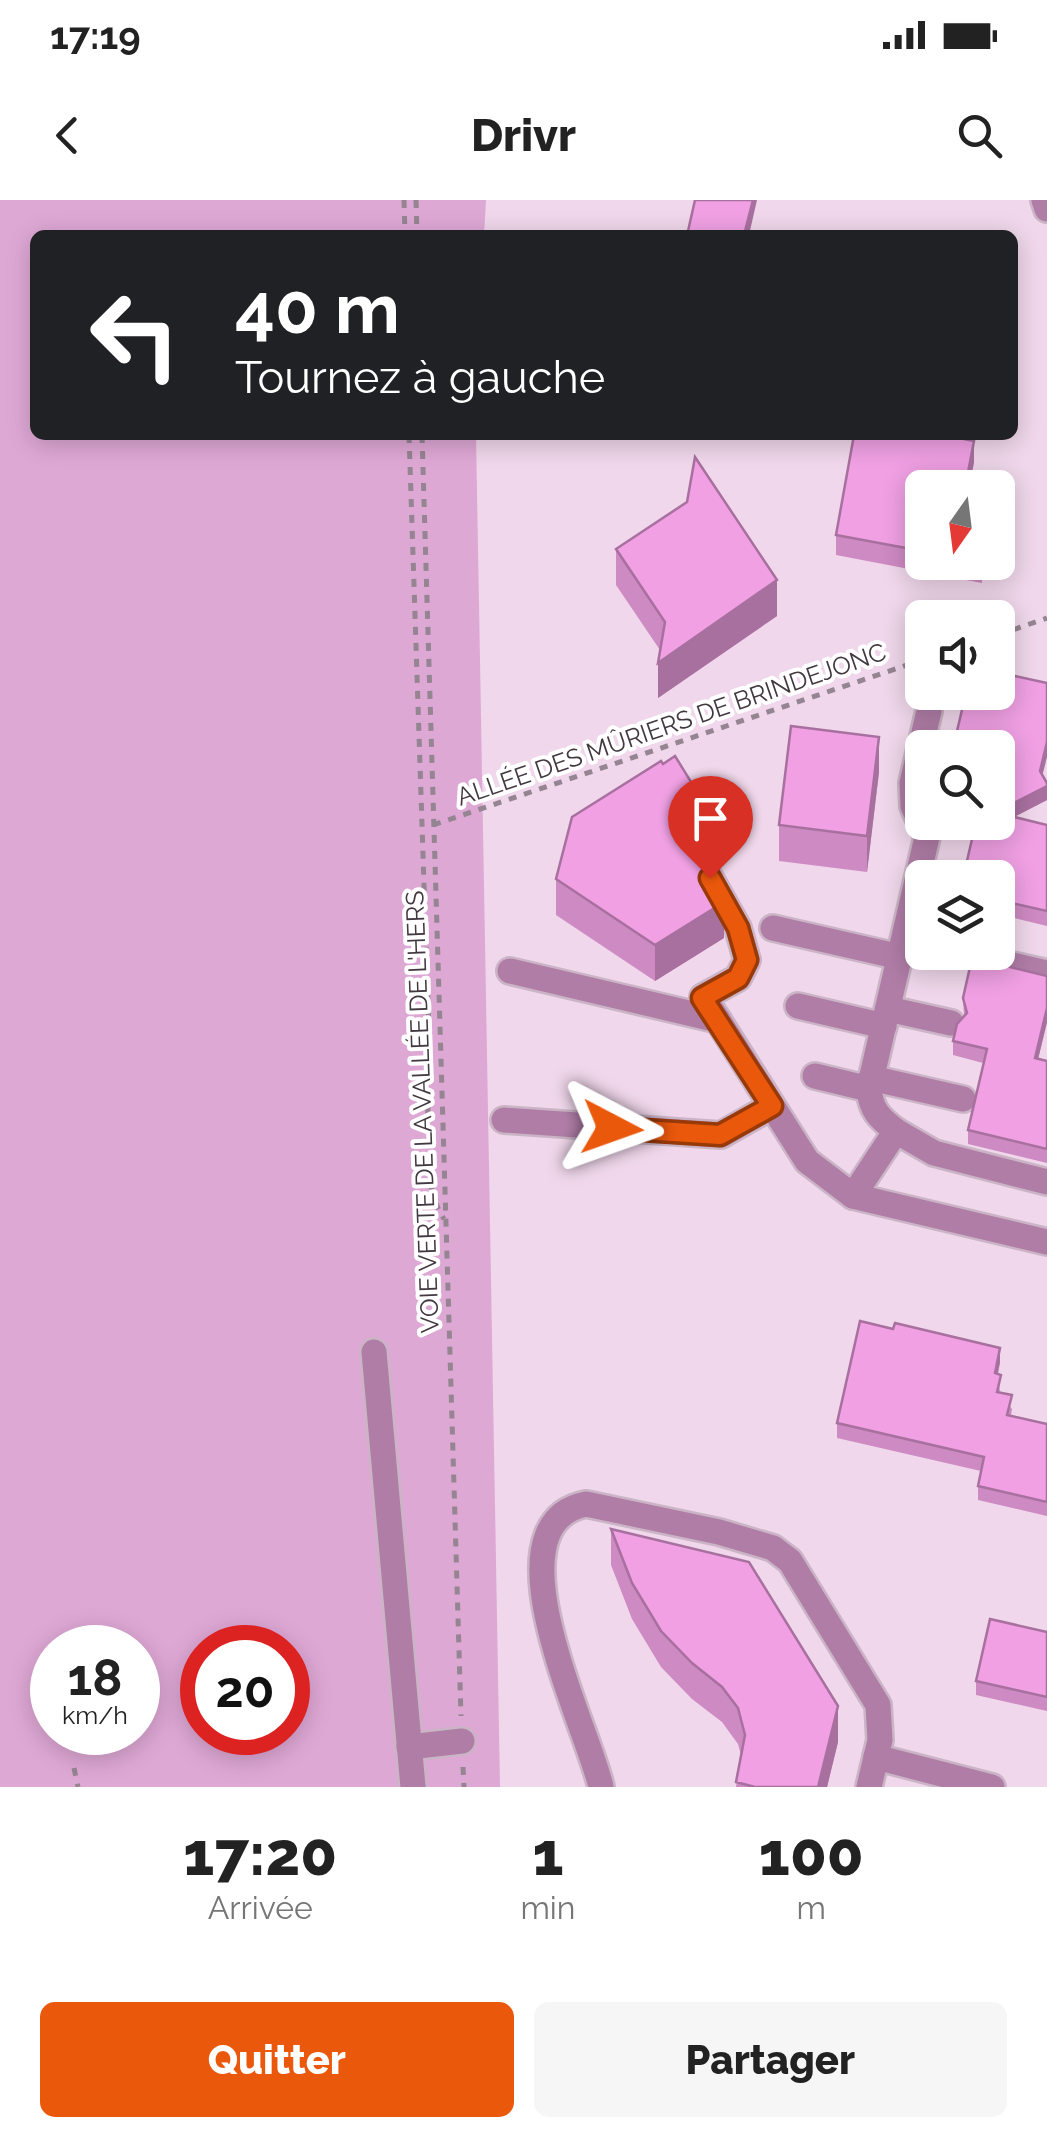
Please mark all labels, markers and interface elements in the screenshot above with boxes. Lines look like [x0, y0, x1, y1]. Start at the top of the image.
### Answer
text: 17:19 [50, 13, 141, 58]
icon: back [40, 108, 95, 163]
icon: search [952, 108, 1007, 163]
text: Drivr [471, 109, 576, 162]
text: 40 m [235, 267, 400, 349]
icon: left [70, 270, 200, 400]
text: Tournez à gauche [235, 351, 605, 404]
north arrow [905, 470, 1015, 580]
map controls [905, 470, 1015, 970]
button: sound [905, 600, 1015, 710]
street label: ALLÉE DES MÛRIERS DE BRINDEJONC [452, 636, 890, 812]
button: search [905, 730, 1015, 840]
pin [668, 776, 753, 879]
icon: arrive [683, 791, 738, 846]
button: layers [905, 860, 1015, 970]
street label: VOIE VERTE DE LA VALLÉE DE L'HERS [399, 890, 445, 1334]
position arrow [560, 1076, 664, 1180]
speed limit sign: 20 [180, 1625, 310, 1755]
text: 18 [68, 1648, 122, 1707]
text: km/h [62, 1700, 128, 1730]
text: 17:20 [183, 1819, 337, 1889]
text: 1 [532, 1819, 564, 1889]
text: 100 [759, 1819, 864, 1889]
text: Arrivée [208, 1889, 313, 1926]
text: min [520, 1889, 576, 1926]
text: m [797, 1889, 826, 1926]
button: Quitter [40, 2002, 514, 2117]
button: Partager [534, 2002, 1007, 2117]

